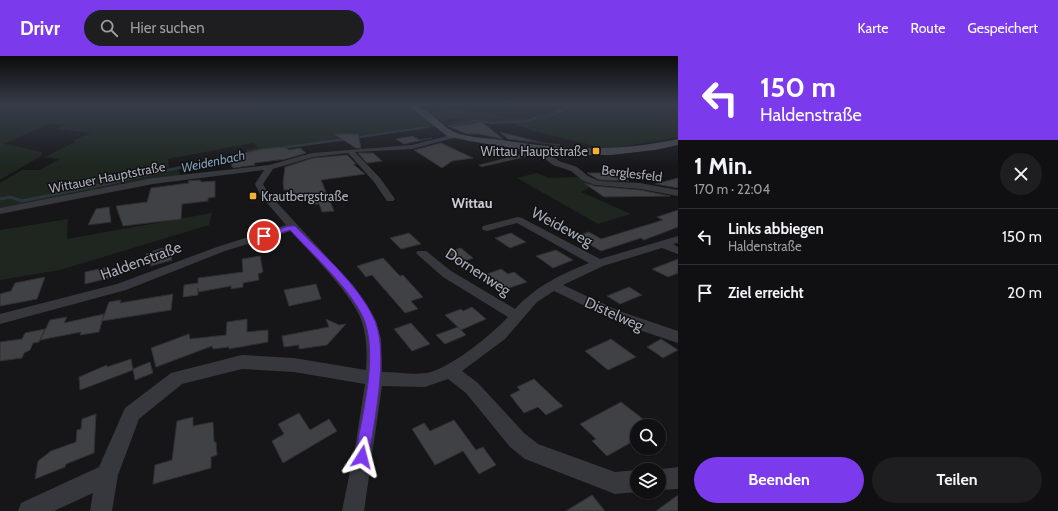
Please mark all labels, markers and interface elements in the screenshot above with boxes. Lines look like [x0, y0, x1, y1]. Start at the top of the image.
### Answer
search box [84, 10, 364, 46]
text: Drivr [20, 17, 60, 40]
icon: search [98, 17, 120, 39]
text: Hier suchen [130, 19, 205, 37]
text: Karte [858, 19, 888, 37]
text: Route [910, 19, 946, 37]
text: Gespeichert [968, 19, 1038, 37]
text: 150 m [760, 70, 836, 104]
icon: left [694, 72, 746, 124]
text: Haldenstraße [760, 104, 862, 126]
place label: Wittau Hauptstraße [481, 143, 588, 159]
water label: Weidenbach [180, 146, 246, 176]
marker: Wittau Hauptstraße [591, 146, 601, 156]
text: 1 Min. [694, 151, 752, 180]
button: close [1000, 153, 1042, 195]
street label: Wittauer Hauptstraße [47, 158, 167, 196]
street label: Berglesfeld [601, 161, 663, 185]
text: 170 m · 22:04 [694, 181, 770, 197]
place label: Krautbergstraße [261, 188, 349, 204]
marker: Krautbergstraße [248, 191, 258, 201]
district label: Wittau [451, 194, 493, 212]
street label: Weideweg [528, 203, 596, 251]
pin [247, 219, 281, 253]
text: Links abbiegen [728, 220, 824, 238]
icon: arrive [253, 225, 275, 247]
icon: left [694, 226, 716, 248]
text: 150 m [1002, 228, 1042, 246]
street label: Haldenstraße [98, 238, 184, 284]
text: Haldenstraße [728, 238, 802, 254]
street label: Dornenweg [442, 244, 514, 300]
icon: arrive [694, 282, 716, 304]
text: Ziel erreicht [728, 284, 804, 302]
text: 20 m [1007, 284, 1042, 302]
street label: Distelweg [582, 293, 647, 335]
map controls [630, 419, 666, 499]
button: search [630, 419, 666, 455]
position arrow [341, 436, 383, 478]
button: Beenden [694, 457, 864, 503]
button: Teilen [872, 457, 1042, 503]
button: layers [630, 463, 666, 499]

